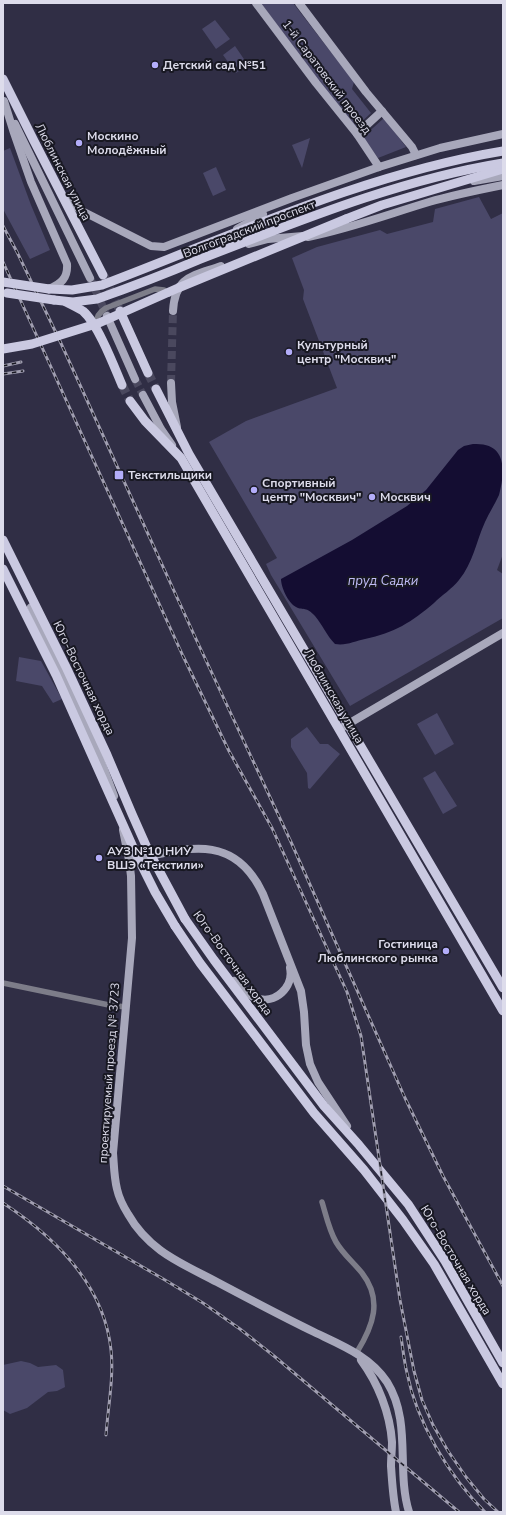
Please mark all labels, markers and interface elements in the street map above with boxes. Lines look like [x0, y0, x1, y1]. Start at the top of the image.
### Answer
street label: 1-й Саратовский проезд [279, 17, 375, 137]
place label: Детский сад №51 [163, 57, 266, 73]
marker: Детский сад №51 [150, 60, 160, 70]
street label: Люблинская улица [32, 121, 94, 223]
place label: Москино Молодёжный [87, 128, 166, 158]
marker: Москино Молодёжный [74, 138, 84, 148]
street label: Волгоградский проспект [181, 196, 318, 262]
place label: Культурный центр "Москвич" [297, 337, 396, 367]
marker: Культурный центр "Москвич" [284, 347, 294, 357]
place label: Текстильщики [128, 467, 212, 483]
marker: Текстильщики [113, 469, 125, 481]
place label: Спортивный центр "Москвич" [262, 475, 361, 505]
marker: Спортивный центр "Москвич" [249, 485, 259, 495]
place label: Москвич [380, 489, 431, 505]
marker: Москвич [367, 492, 377, 502]
water label: пруд Садки [348, 572, 419, 590]
street label: Юго-Восточная хорда [49, 618, 119, 738]
street label: Люблинская улица [300, 646, 368, 746]
place label: АУЗ №10 НИУ ВШЭ «Текстили» [107, 843, 204, 873]
marker: АУЗ №10 НИУ ВШЭ «Текстили» [94, 853, 104, 863]
street label: Юго-Восточная хорда [190, 907, 276, 1019]
place label: Гостиница Люблинского рынка [318, 936, 438, 966]
marker: Гостиница Люблинского рынка [441, 946, 451, 956]
street label: проектируемый проезд № 3723 [95, 982, 123, 1164]
street label: Юго-Восточная хорда [417, 1202, 495, 1318]

